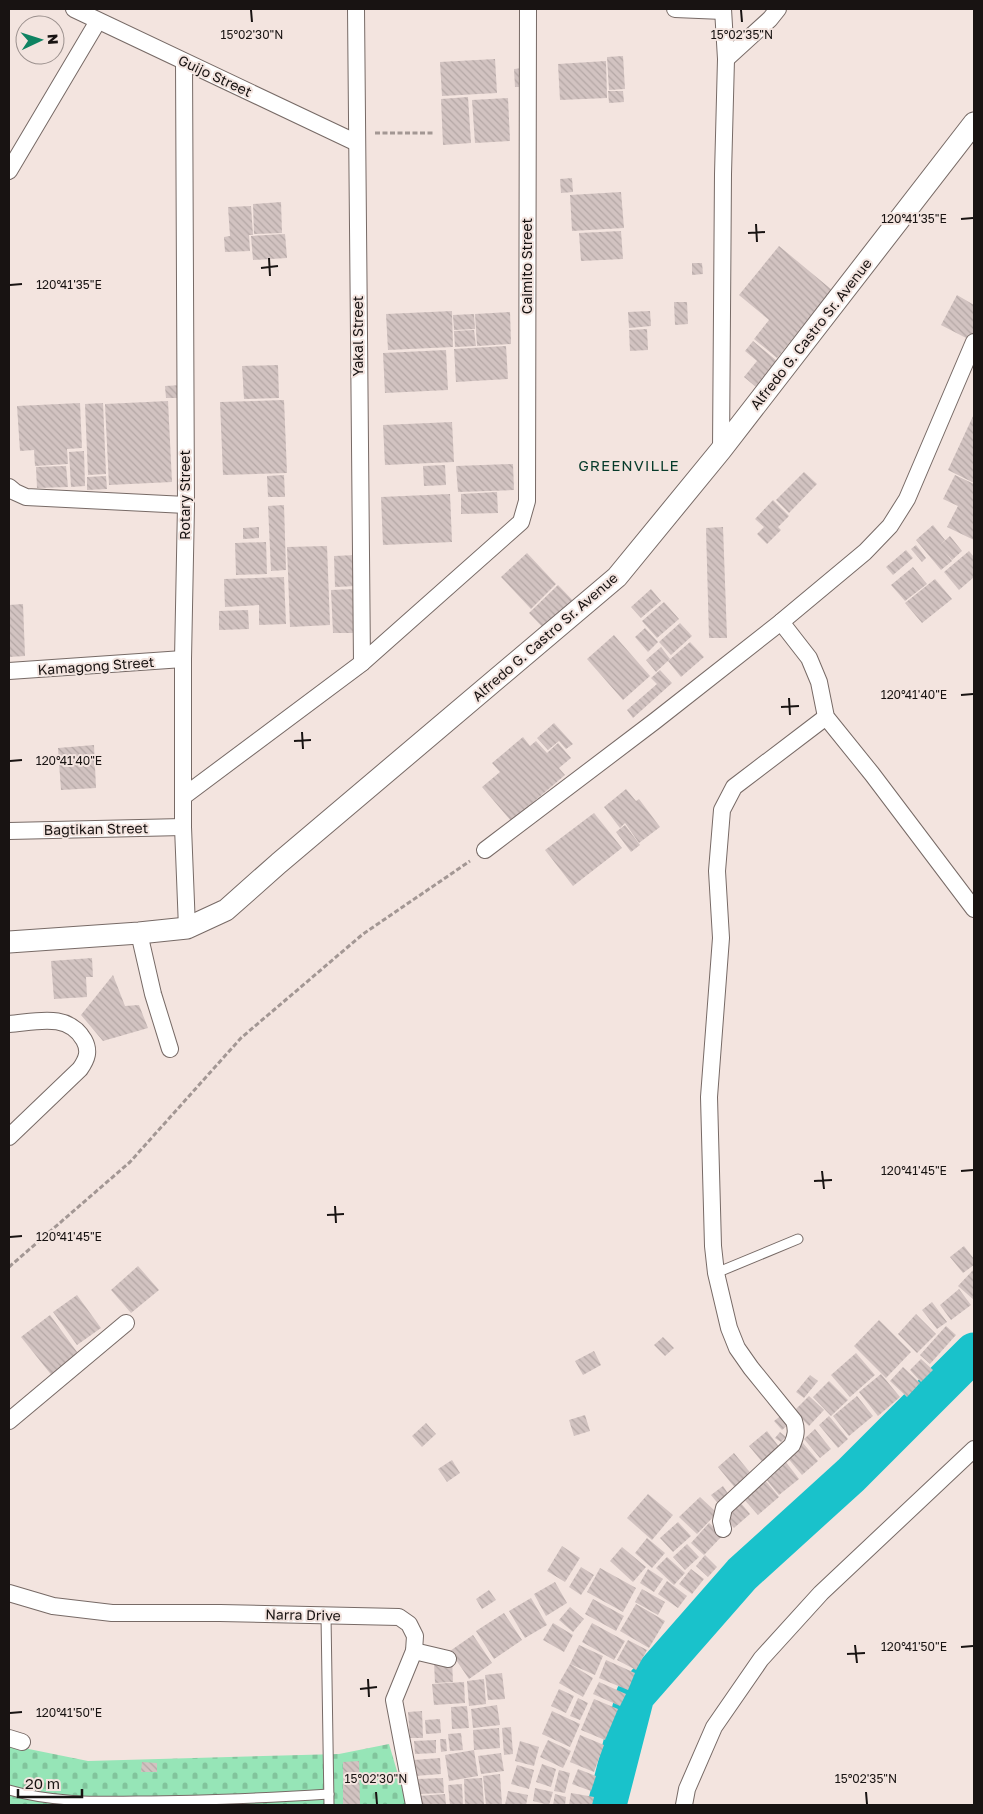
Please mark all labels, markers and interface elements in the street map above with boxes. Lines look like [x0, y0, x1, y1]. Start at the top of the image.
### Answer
north arrow [15, 15, 65, 65]
text: 15°02'30"N [221, 27, 283, 42]
text: 15°02'35"N [711, 27, 773, 42]
text: N [45, 33, 62, 45]
street label: Guijo Street [176, 51, 255, 100]
text: 120°41'35"E [881, 211, 947, 226]
street label: Caimito Street [518, 218, 535, 314]
street label: Alfredo G. Castro Sr. Avenue [746, 255, 875, 413]
text: 120°41'35"E [36, 277, 102, 292]
street label: Yakal Street [349, 296, 366, 376]
street label: Rotary Street [176, 450, 193, 540]
district label: GREENVILLE [578, 456, 680, 474]
street label: Alfredo G. Castro Sr. Avenue [468, 569, 621, 704]
street label: Kamagong Street [37, 653, 155, 678]
text: 120°41'40"E [881, 687, 947, 702]
text: 120°41'40"E [36, 753, 102, 768]
street label: Bagtikan Street [44, 819, 148, 838]
text: 120°41'45"E [881, 1163, 947, 1178]
text: 120°41'45"E [36, 1229, 102, 1244]
street label: Narra Drive [265, 1605, 341, 1624]
text: 120°41'50"E [881, 1639, 947, 1654]
text: 120°41'50"E [36, 1705, 102, 1720]
scale bar [18, 1766, 81, 1798]
text: 15°02'30"N [345, 1771, 407, 1786]
text: 15°02'35"N [835, 1771, 897, 1786]
text: 20 m [25, 1774, 60, 1792]

